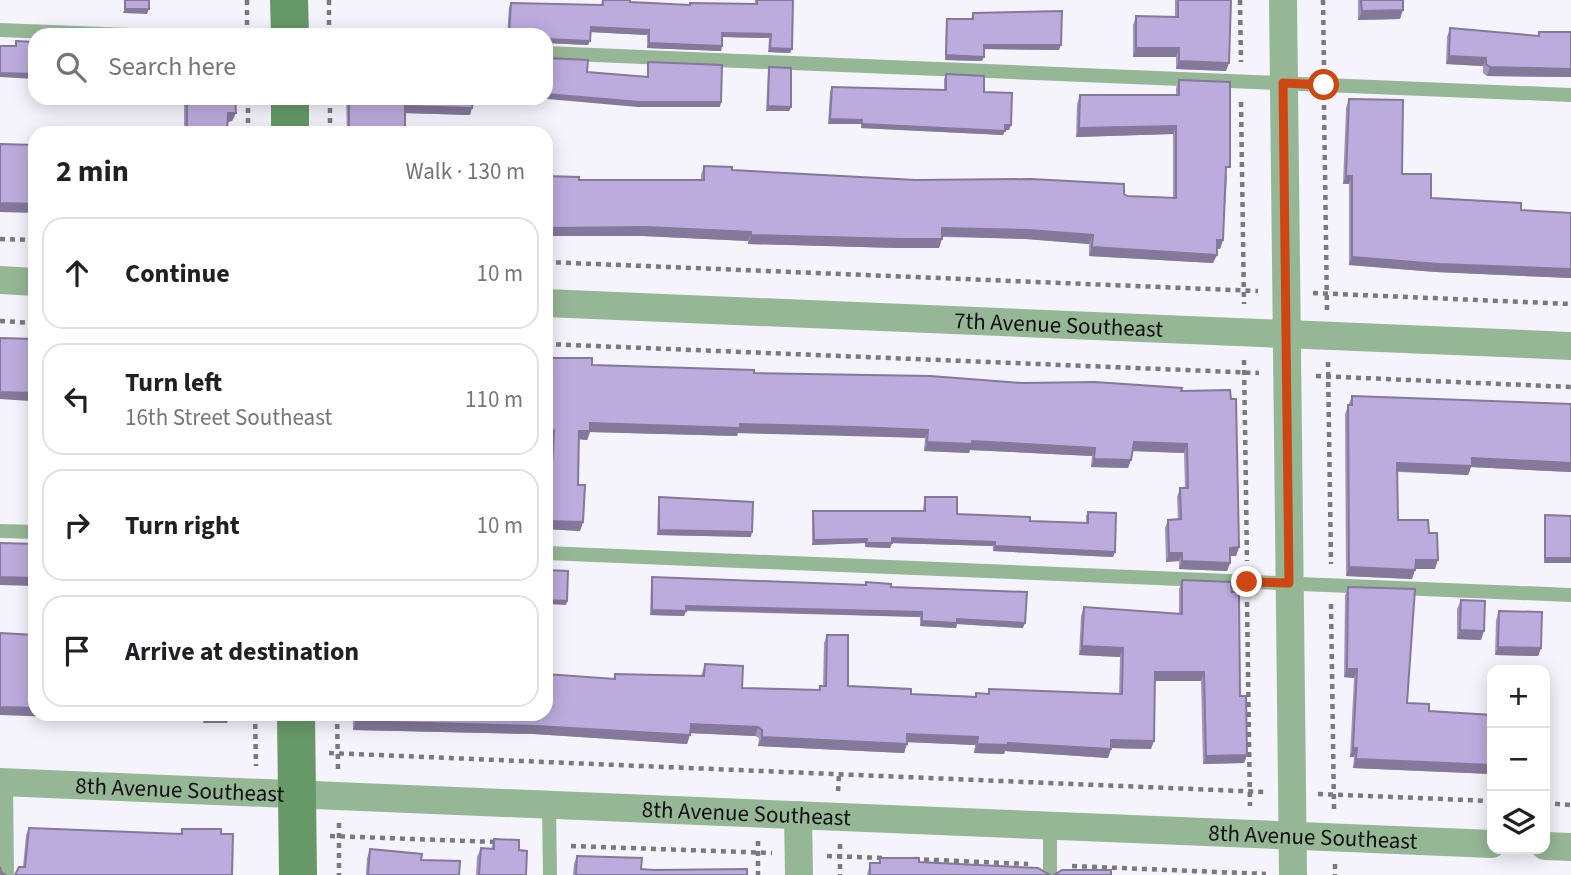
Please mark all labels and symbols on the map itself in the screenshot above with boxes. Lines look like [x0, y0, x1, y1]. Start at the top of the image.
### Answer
route start [1308, 69, 1339, 100]
street label: 7th Avenue Southeast [953, 304, 1164, 346]
route end [1231, 566, 1262, 597]
street label: 8th Avenue Southeast [75, 769, 285, 811]
street label: 8th Avenue Southeast [641, 793, 852, 834]
street label: 8th Avenue Southeast [1208, 816, 1418, 858]

